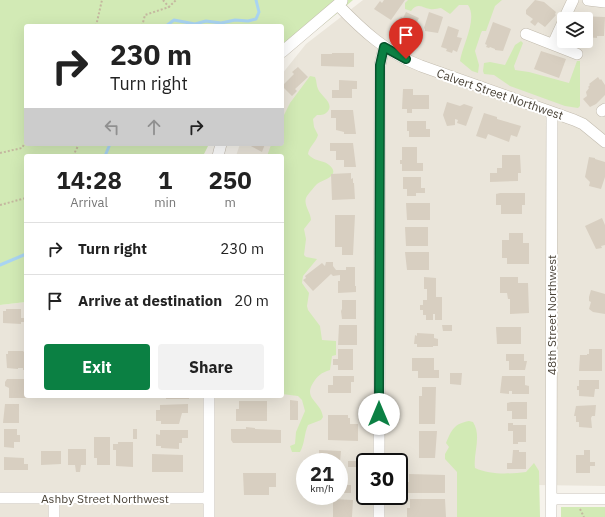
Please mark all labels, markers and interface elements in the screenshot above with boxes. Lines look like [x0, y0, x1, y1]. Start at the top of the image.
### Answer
map controls [557, 12, 593, 48]
button: layers [557, 12, 593, 48]
pin [389, 18, 423, 59]
icon: arrive [395, 24, 417, 46]
text: 230 m [110, 36, 192, 73]
icon: right [44, 40, 96, 92]
street label: Calvert Street Northwest [435, 65, 565, 123]
text: Turn right [110, 72, 188, 95]
icon: left [101, 116, 123, 138]
icon: ahead [143, 116, 165, 138]
icon: right [185, 116, 207, 138]
text: 14:28 [56, 164, 122, 196]
text: 1 [158, 164, 172, 196]
text: 250 [208, 164, 252, 196]
text: Arrival [70, 194, 108, 211]
text: min [154, 194, 176, 211]
text: m [224, 194, 236, 211]
icon: right [44, 238, 66, 260]
text: Turn right [78, 239, 147, 258]
text: 230 m [220, 239, 264, 258]
street label: 48th Street Northwest [544, 255, 559, 375]
icon: arrive [44, 290, 66, 312]
text: Arrive at destination [78, 291, 222, 310]
text: 20 m [234, 291, 269, 310]
button: Exit [44, 344, 150, 390]
button: Share [158, 344, 264, 390]
position arrow [358, 393, 400, 435]
speed limit sign: 30 [356, 453, 408, 505]
text: 21 [310, 460, 334, 487]
text: km/h [310, 482, 334, 495]
street label: Ashby Street Northwest [41, 491, 169, 506]

